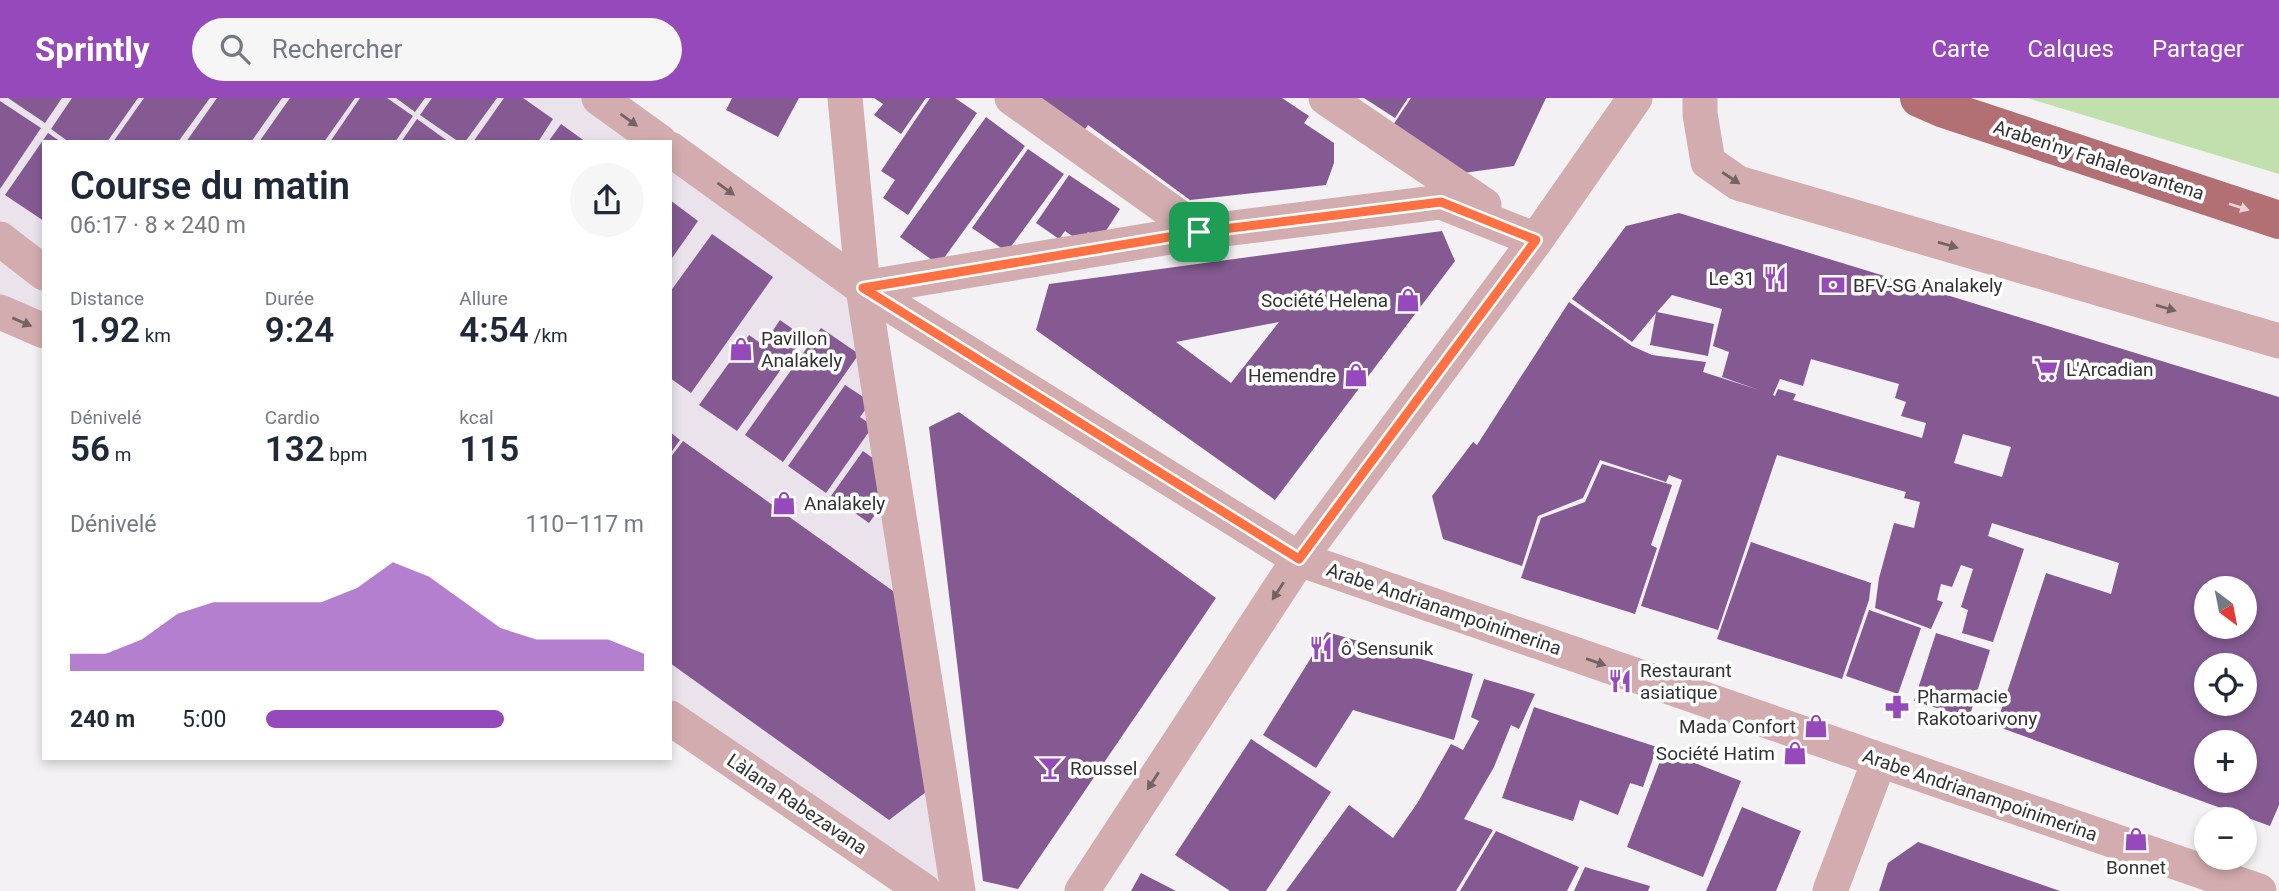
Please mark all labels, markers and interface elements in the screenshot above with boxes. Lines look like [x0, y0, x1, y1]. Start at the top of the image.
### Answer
search box [192, 18, 682, 81]
text: Sprintly [35, 30, 150, 69]
icon: search [216, 30, 254, 68]
text: Rechercher [272, 34, 402, 64]
text: Carte [1931, 35, 1989, 63]
text: Calques [2027, 35, 2114, 63]
text: Partager [2152, 35, 2244, 63]
one-way arrow [620, 113, 639, 127]
street label: Araben'ny Fahaleovantena [1991, 115, 2207, 205]
button: share [570, 163, 644, 237]
text: Course du matin [70, 164, 350, 208]
one-way arrow [1721, 171, 1741, 184]
one-way arrow [717, 182, 735, 196]
pin [1169, 202, 1229, 262]
one-way arrow [2228, 202, 2249, 213]
text: 06:17 · 8 × 240 m [70, 212, 246, 239]
icon: arrive [1180, 213, 1218, 251]
one-way arrow [1938, 240, 1959, 250]
restaurant icon: Le 31 [1761, 264, 1789, 292]
place label: Le 31 [1709, 267, 1755, 290]
bank icon: BFV-SG Analakely [1819, 271, 1847, 299]
place label: BFV-SG Analakely [1853, 274, 2003, 297]
shop icon: Société Helena [1394, 286, 1422, 314]
text: Distance [70, 287, 144, 310]
text: Durée [265, 287, 314, 310]
text: Allure [459, 287, 508, 310]
place label: Société Helena [1261, 289, 1388, 312]
one-way arrow [2156, 304, 2177, 314]
text: 1.92 [70, 310, 140, 351]
text: 9:24 [265, 310, 334, 351]
text: 4:54 [459, 310, 529, 351]
one-way arrow [12, 316, 33, 327]
text: km [140, 324, 171, 347]
text: /km [529, 324, 568, 347]
place label: Pavillon Analakely [761, 327, 842, 372]
shop icon: Pavillon Analakely [727, 335, 755, 363]
supermarket icon: L'Arcadian [2032, 355, 2060, 383]
place label: L'Arcadian [2066, 358, 2154, 381]
shop icon: Hemendre [1342, 361, 1370, 389]
place label: Hemendre [1248, 364, 1336, 387]
text: Dénivelé [70, 406, 142, 429]
text: Cardio [265, 406, 320, 429]
text: kcal [459, 406, 494, 429]
text: 56 [70, 429, 110, 470]
text: 132 [265, 429, 325, 470]
text: 115 [459, 429, 519, 470]
text: m [110, 443, 131, 466]
text: bpm [325, 443, 367, 466]
shop icon: Analakely [770, 489, 798, 517]
place label: Analakely [804, 492, 885, 515]
text: Dénivelé [70, 511, 157, 538]
text: 110–117 m [525, 511, 644, 538]
street label: Arabe Andrianampoinimerina [1324, 558, 1564, 660]
north arrow [2194, 576, 2258, 639]
map controls [2194, 576, 2257, 870]
one-way arrow [1271, 582, 1285, 600]
restaurant icon: ô Sensunik [1307, 634, 1335, 662]
place label: ô Sensunik [1341, 637, 1434, 660]
button: locate [2194, 653, 2257, 716]
one-way arrow [1586, 657, 1607, 668]
place label: Restaurant asiatique [1640, 659, 1732, 704]
restaurant icon: Restaurant asiatique [1606, 667, 1634, 695]
place label: Pharmacie Rakotoarivony [1917, 685, 2037, 730]
pharmacy icon: Pharmacie Rakotoarivony [1883, 693, 1911, 721]
text: 240 m [70, 706, 135, 733]
text: 5:00 [182, 706, 226, 733]
shop icon: Mada Confort [1802, 712, 1830, 740]
place label: Mada Confort [1679, 715, 1796, 738]
button: + [2194, 730, 2257, 793]
shop icon: Société Hatim [1781, 739, 1809, 767]
place label: Société Hatim [1656, 742, 1775, 765]
street label: Arabe Andrianampoinimerina [1860, 744, 2100, 846]
street label: Làlana Rabezavana [723, 749, 871, 859]
bar icon: Roussel [1036, 754, 1064, 782]
place label: Roussel [1070, 757, 1137, 780]
one-way arrow [1147, 771, 1160, 791]
button: − [2194, 807, 2257, 870]
shop icon: Bonnet [2122, 825, 2150, 853]
place label: Bonnet [2106, 856, 2166, 879]

